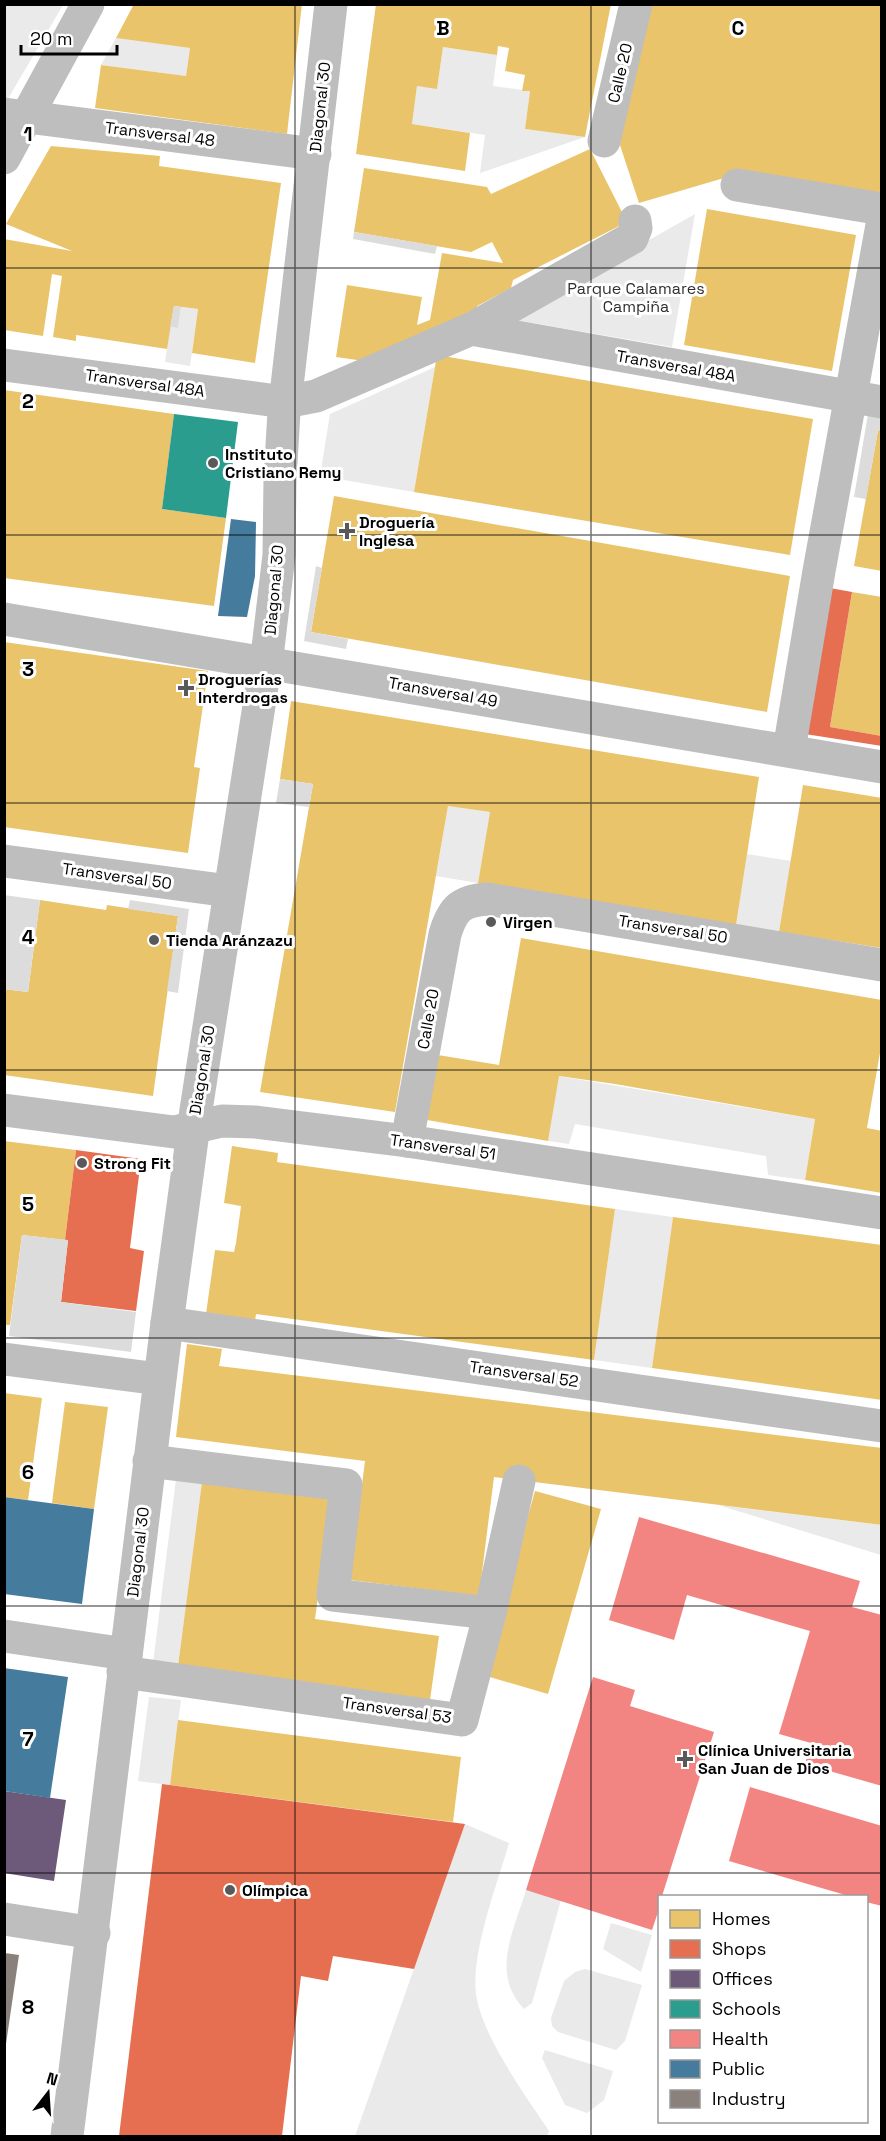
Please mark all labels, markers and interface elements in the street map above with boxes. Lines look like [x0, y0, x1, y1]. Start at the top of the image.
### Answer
text: B [436, 15, 450, 41]
text: C [732, 15, 745, 41]
scale bar [21, 18, 117, 56]
text: 20 m [30, 27, 73, 50]
street label: Calle 20 [603, 41, 637, 105]
street label: Diagonal 30 [305, 61, 335, 153]
street label: Transversal 48 [104, 117, 216, 151]
text: 1 [23, 121, 33, 147]
park label: Parque Calamares Campiña [567, 278, 705, 317]
street label: Transversal 48A [615, 345, 737, 387]
street label: Transversal 48A [84, 364, 206, 402]
text: 2 [22, 388, 34, 414]
place label: Instituto Cristiano Remy [225, 444, 341, 483]
marker: Instituto Cristiano Remy [206, 456, 220, 470]
place label: Droguería Inglesa [359, 512, 435, 551]
marker: Droguería Inglesa [340, 524, 354, 538]
street label: Diagonal 30 [260, 544, 288, 636]
text: 3 [22, 656, 34, 682]
place label: Droguerías Interdrogas [198, 669, 288, 708]
street label: Transversal 49 [387, 672, 499, 712]
marker: Droguerías Interdrogas [179, 681, 193, 695]
street label: Transversal 50 [61, 858, 173, 894]
street label: Transversal 50 [617, 910, 729, 948]
place label: Virgen [503, 912, 553, 933]
marker: Virgen [484, 915, 498, 929]
text: 4 [22, 924, 35, 950]
place label: Tienda Aránzazu [166, 930, 293, 951]
marker: Tienda Aránzazu [147, 933, 161, 947]
street label: Calle 20 [412, 987, 444, 1051]
street label: Diagonal 30 [185, 1024, 219, 1116]
street label: Transversal 51 [389, 1129, 497, 1165]
place label: Strong Fit [94, 1153, 171, 1174]
marker: Strong Fit [75, 1156, 89, 1170]
text: 5 [22, 1191, 34, 1217]
street label: Transversal 52 [468, 1356, 580, 1392]
text: 6 [22, 1459, 34, 1485]
street label: Diagonal 30 [122, 1506, 154, 1598]
street label: Transversal 53 [341, 1692, 453, 1728]
text: 7 [22, 1726, 34, 1752]
place label: Clínica Universitaria San Juan de Dios [698, 1740, 851, 1779]
marker: Clínica Universitaria San Juan de Dios [676, 1750, 694, 1768]
place label: Olímpica [242, 1880, 308, 1901]
marker: Olímpica [223, 1883, 237, 1897]
legend [658, 1895, 868, 2123]
text: Homes [712, 1907, 771, 1930]
text: Shops [712, 1937, 766, 1960]
text: Offices [712, 1967, 773, 1990]
text: 8 [22, 1994, 34, 2020]
text: Schools [712, 1997, 781, 2020]
text: Health [712, 2027, 769, 2050]
text: Public [712, 2057, 765, 2080]
north arrow [18, 2063, 78, 2123]
text: N [44, 2068, 60, 2091]
text: Industry [712, 2087, 785, 2110]

